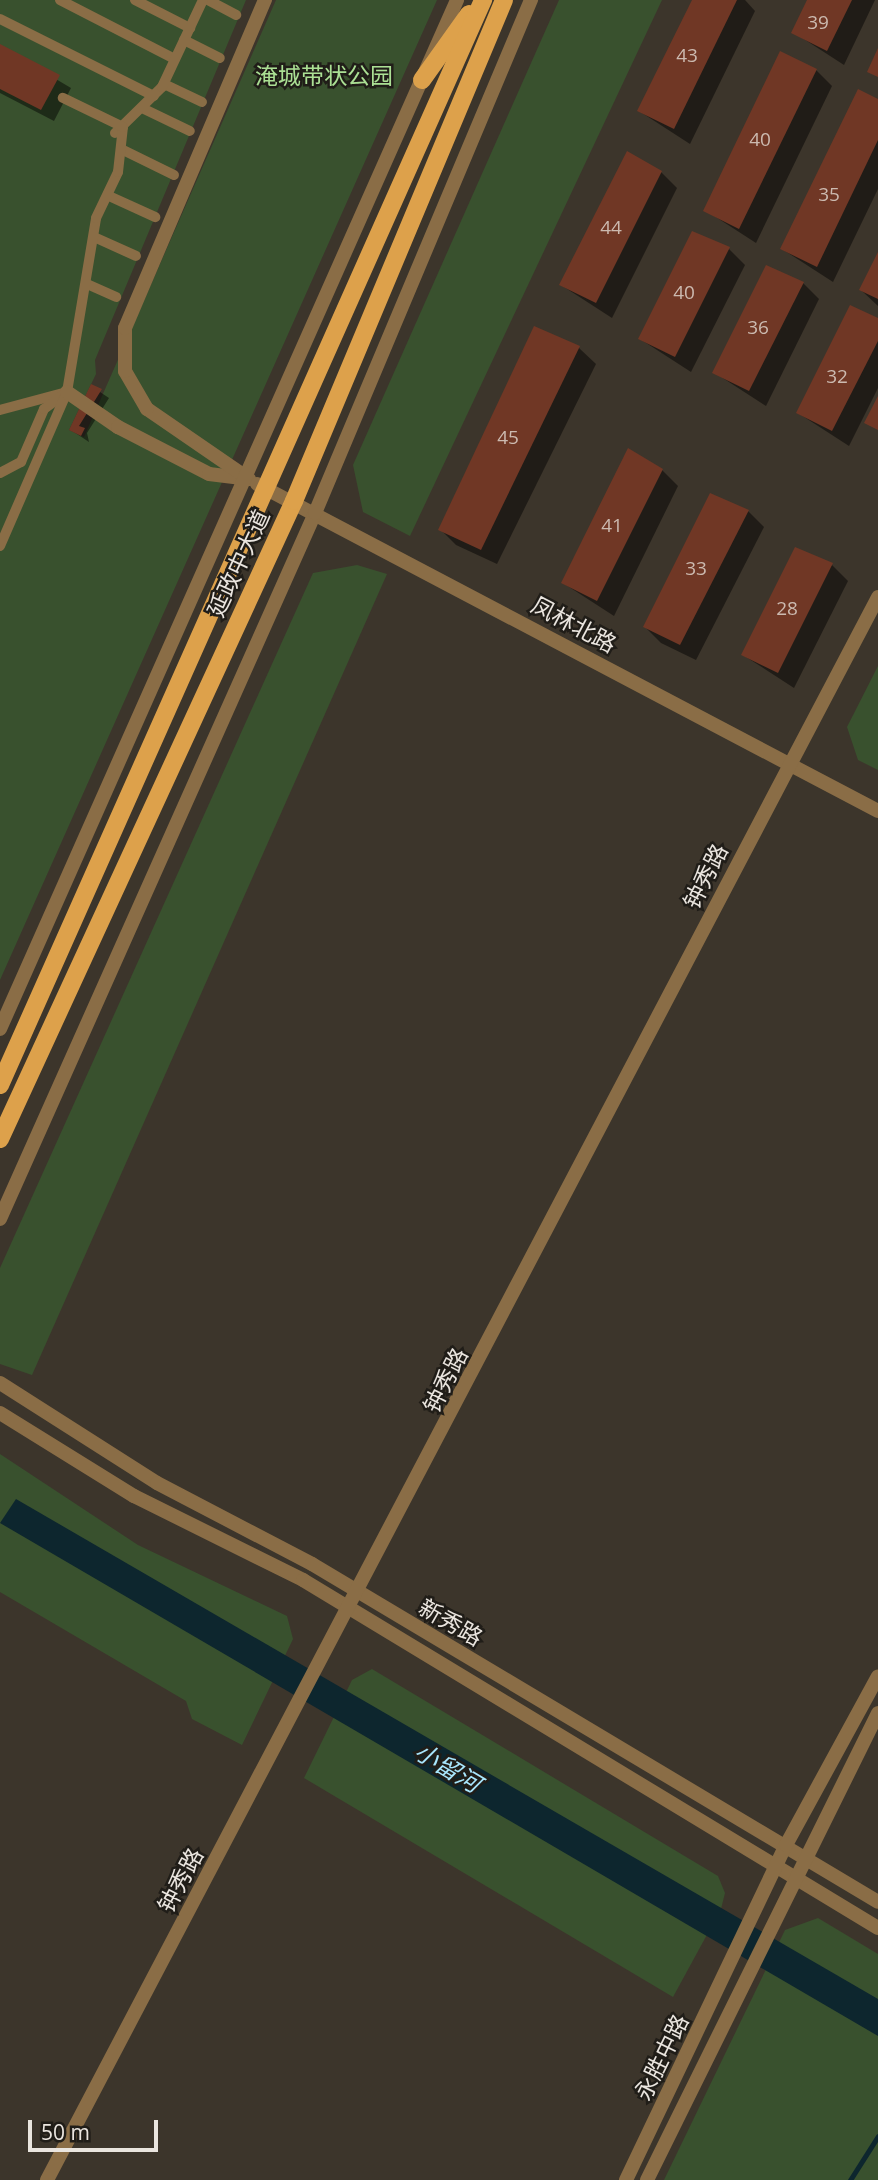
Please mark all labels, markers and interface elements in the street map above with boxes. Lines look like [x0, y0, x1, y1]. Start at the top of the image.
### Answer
house number: 39 [807, 12, 829, 34]
house number: 43 [676, 45, 698, 67]
park label: 淹城带状公园 [255, 61, 393, 89]
house number: 40 [749, 129, 771, 151]
house number: 35 [818, 184, 840, 206]
house number: 44 [600, 217, 622, 239]
house number: 40 [673, 282, 695, 304]
house number: 36 [747, 317, 769, 339]
house number: 32 [826, 366, 848, 388]
house number: 45 [497, 427, 519, 449]
street label: 延政中大道 [201, 505, 275, 621]
house number: 41 [601, 515, 623, 537]
house number: 33 [685, 558, 707, 580]
street label: 凤林北路 [527, 590, 621, 658]
house number: 28 [776, 598, 798, 620]
street label: 钟秀路 [677, 839, 733, 913]
street label: 钟秀路 [417, 1343, 473, 1417]
street label: 新秀路 [414, 1593, 488, 1651]
water label: 小留河 [410, 1736, 486, 1798]
street label: 钟秀路 [152, 1843, 208, 1917]
street label: 永胜中路 [628, 2010, 694, 2104]
scale bar [32, 2106, 161, 2150]
text: 50 m [41, 2118, 90, 2146]

